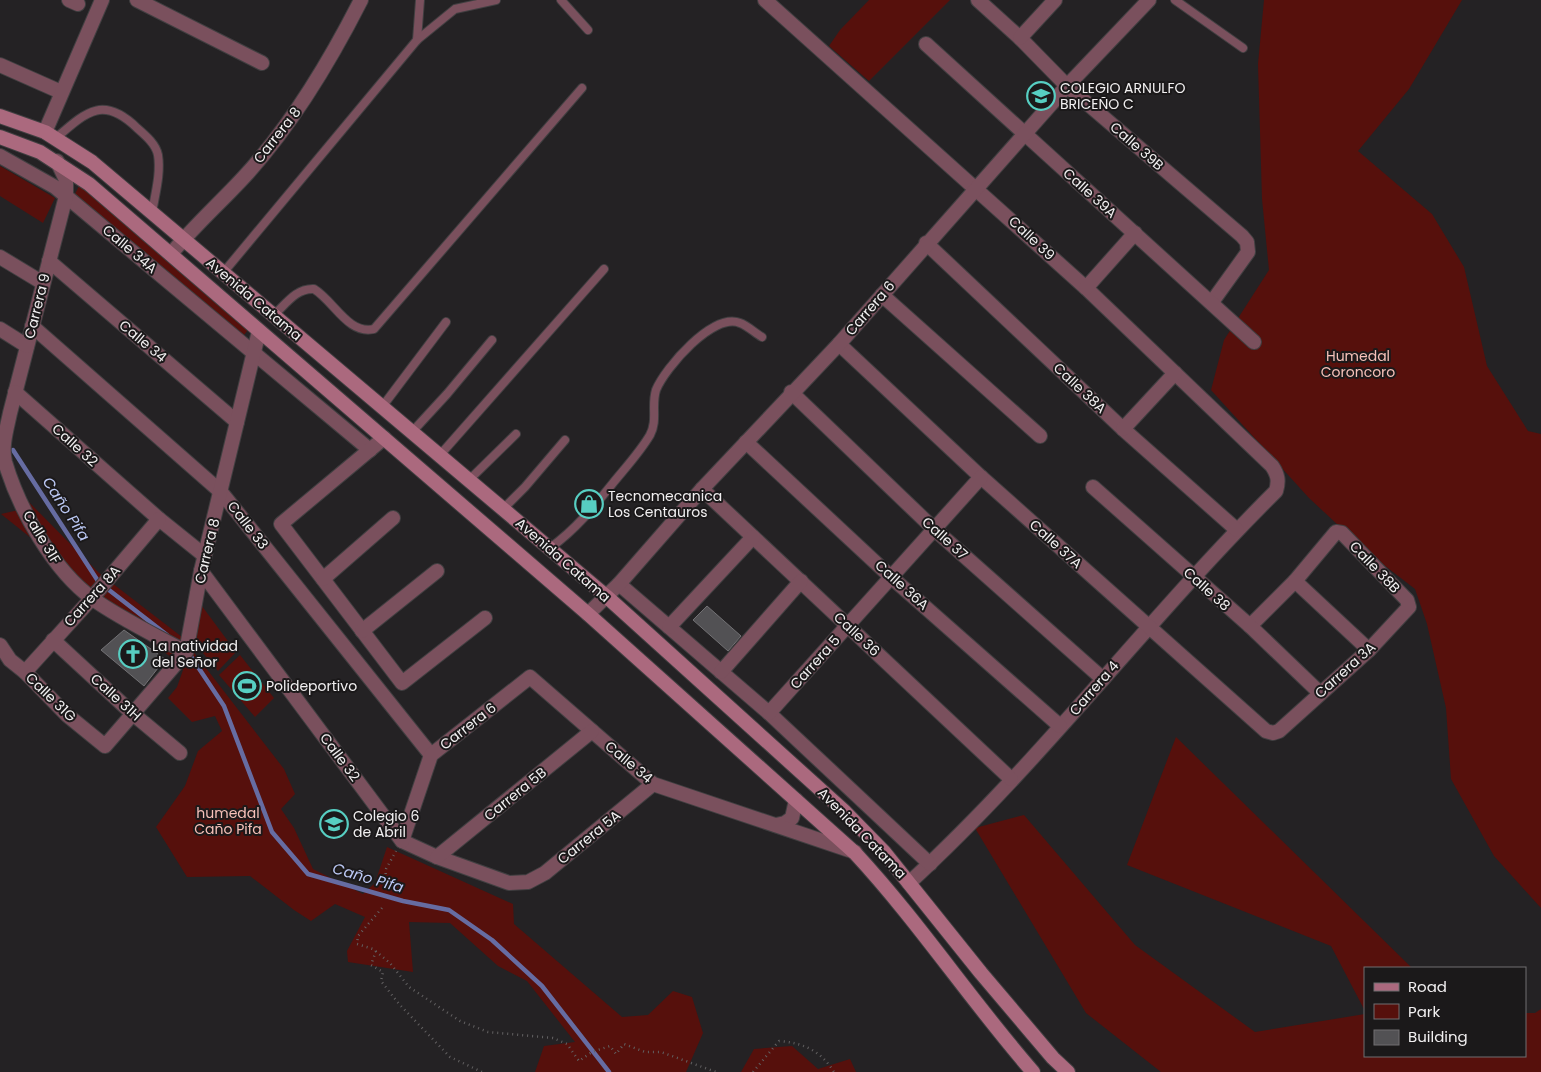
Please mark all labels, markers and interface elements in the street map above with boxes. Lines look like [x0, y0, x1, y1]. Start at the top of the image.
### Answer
place label: COLEGIO ARNULFO BRICEÑO C [1060, 78, 1185, 114]
school or university icon: COLEGIO ARNULFO BRICEÑO C [1026, 81, 1056, 111]
street label: Carrera 8 [249, 102, 305, 167]
street label: Calle 39B [1106, 117, 1168, 175]
street label: Calle 39A [1059, 163, 1121, 223]
street label: Calle 39 [1004, 211, 1060, 265]
street label: Calle 34A [98, 220, 162, 278]
street label: Avenida Catama [202, 253, 306, 345]
street label: Carrera 9 [19, 271, 55, 341]
street label: Carrera 6 [841, 276, 899, 340]
street label: Calle 34 [115, 315, 171, 367]
park label: Humedal Coroncoro [1321, 346, 1395, 382]
street label: Calle 38A [1049, 358, 1111, 418]
street label: Calle 32 [48, 419, 102, 471]
water label: Caño Pifa [38, 472, 95, 545]
place label: Tecnomecanica Los Centauros [608, 486, 722, 522]
shop icon: Tecnomecanica Los Centauros [574, 489, 604, 519]
street label: Calle 33 [223, 497, 273, 553]
street label: Calle 31F [18, 506, 66, 568]
street label: Calle 37 [918, 512, 973, 564]
street label: Avenida Catama [511, 513, 615, 607]
street label: Calle 37A [1025, 515, 1087, 573]
street label: Carrera 8 [190, 516, 224, 586]
street label: Calle 38B [1345, 537, 1405, 597]
street label: Calle 36A [871, 555, 933, 615]
street label: Carrera 8A [59, 561, 125, 631]
street label: Calle 38 [1179, 563, 1235, 615]
street label: Calle 36 [829, 607, 885, 661]
street label: Carrera 5 [785, 631, 845, 693]
place label: La natividad del Señor [152, 636, 238, 672]
street label: Carrera 3A [1310, 637, 1380, 703]
church icon: La natividad del Señor [118, 639, 148, 669]
street label: Carrera 4 [1065, 656, 1124, 720]
street label: Calle 31G [21, 668, 81, 726]
street label: Calle 31H [86, 669, 146, 725]
sports icon: Polideportivo [232, 671, 262, 701]
place label: Polideportivo [266, 676, 357, 696]
street label: Carrera 6 [436, 698, 501, 754]
street label: Calle 32 [315, 729, 365, 785]
street label: Calle 34 [601, 736, 657, 788]
street label: Carrera 5B [479, 763, 551, 825]
street label: Avenida Catama [813, 783, 911, 883]
park label: humedal Caño Pifa [194, 803, 262, 839]
street label: Carrera 5A [553, 805, 625, 869]
place label: Colegio 6 de Abril [353, 806, 419, 842]
school or university icon: Colegio 6 de Abril [319, 809, 349, 839]
water label: Caño Pifa [330, 857, 406, 898]
legend [1364, 967, 1526, 1057]
text: Road [1408, 976, 1447, 997]
text: Park [1408, 1001, 1440, 1022]
text: Building [1408, 1026, 1468, 1047]

